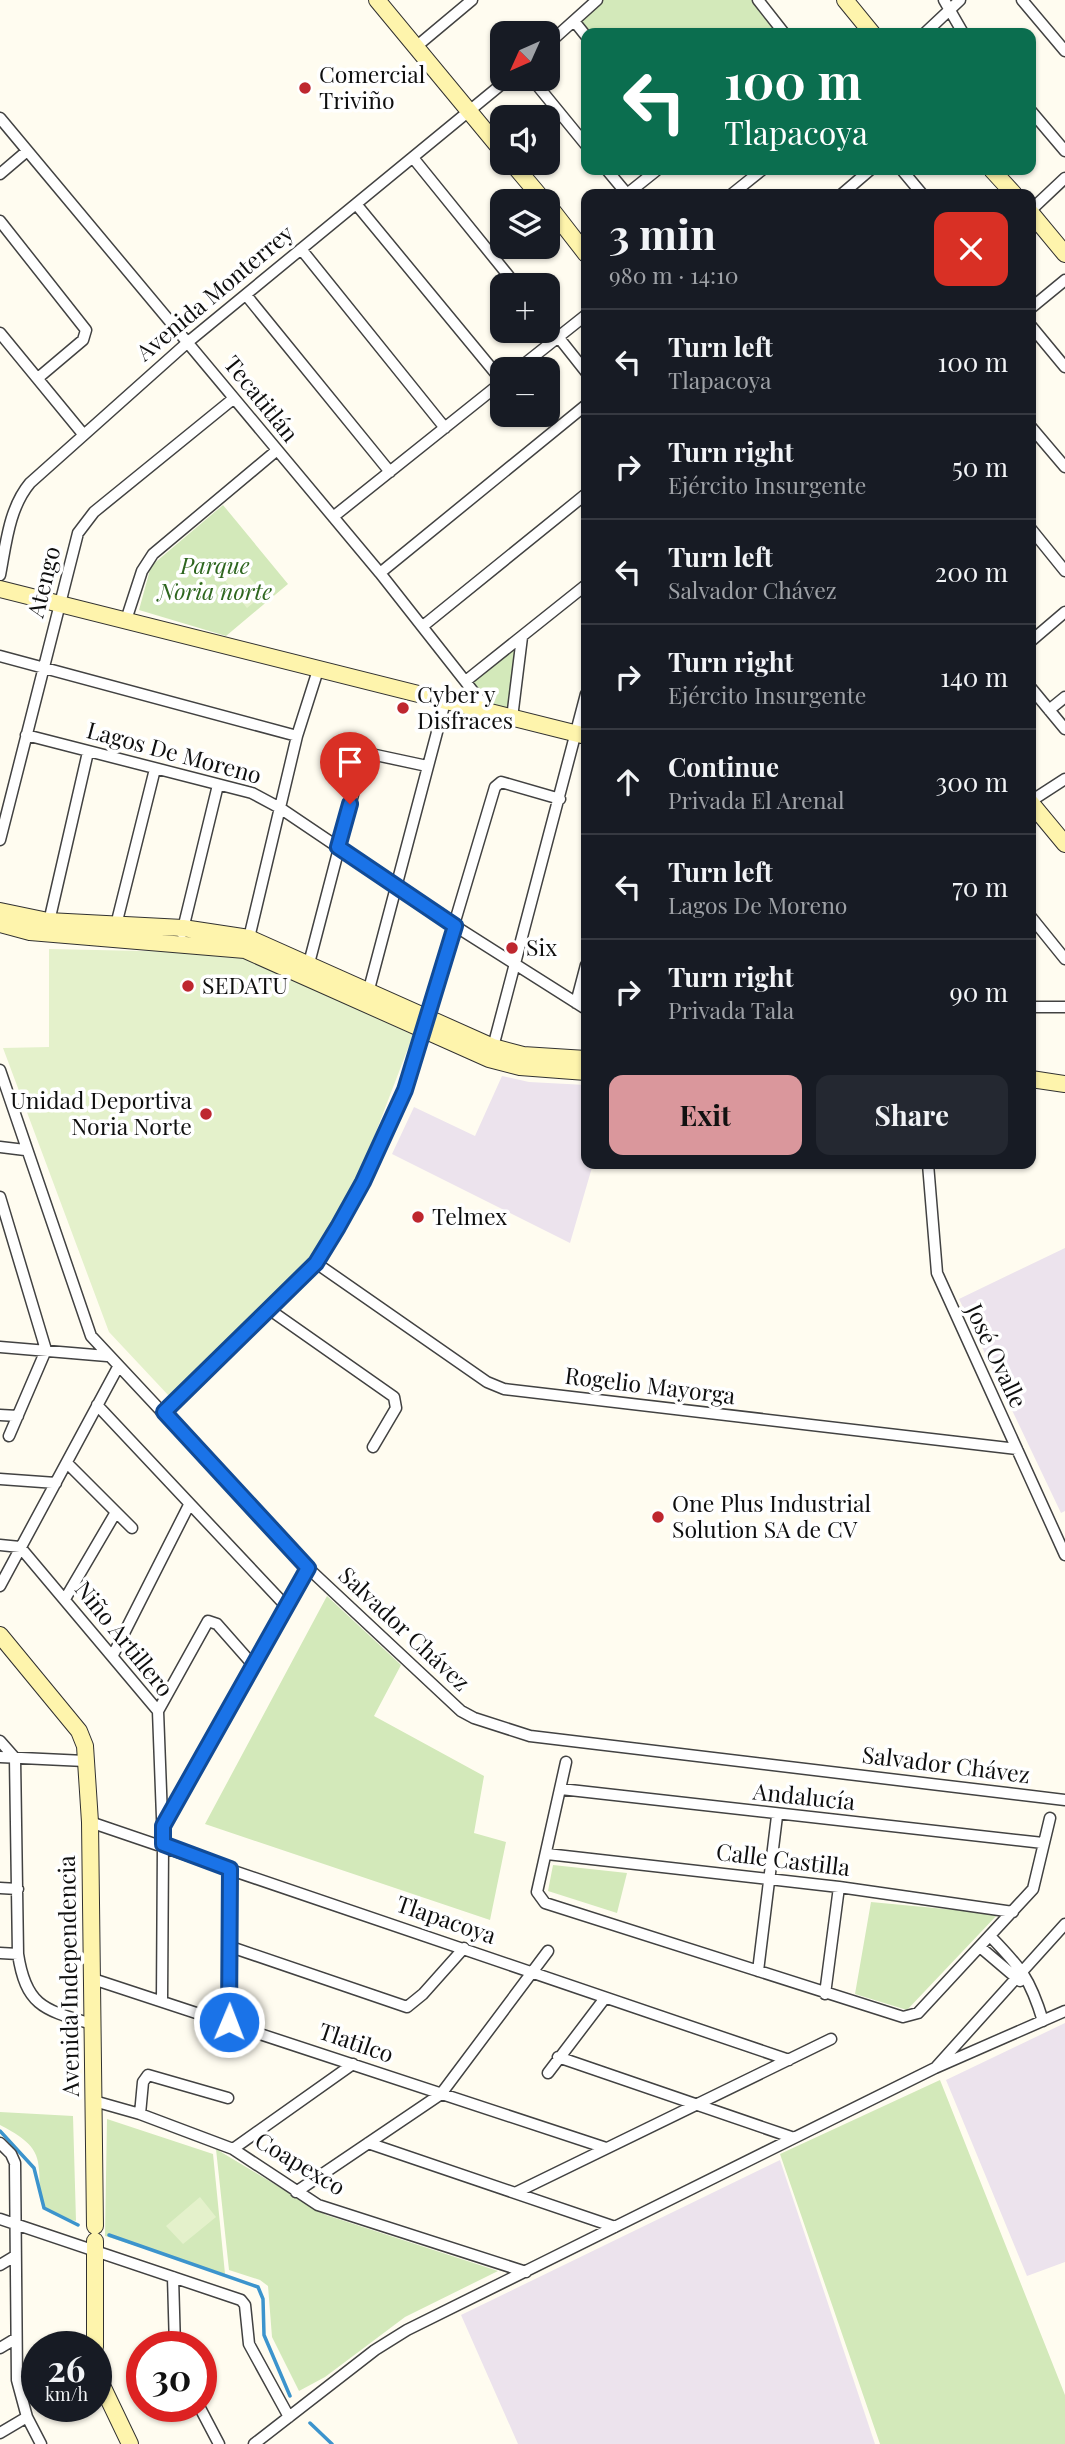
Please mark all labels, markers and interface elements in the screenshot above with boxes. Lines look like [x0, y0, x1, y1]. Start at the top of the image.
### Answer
north arrow [490, 21, 560, 91]
map controls [490, 21, 560, 427]
text: 100 m [724, 47, 862, 112]
icon: left [609, 56, 700, 147]
place label: Comercial Triviño [319, 58, 426, 115]
marker: Comercial Triviño [297, 80, 313, 96]
button: sound [490, 105, 560, 175]
text: Tlapacoya [724, 110, 868, 153]
button: layers [490, 189, 560, 259]
text: 3 min [609, 205, 716, 261]
button: close [934, 212, 1008, 286]
street label: Avenida Monterrey [128, 217, 300, 368]
text: 980 m · 14:10 [609, 259, 738, 290]
button: + [490, 273, 560, 343]
text: Turn left [668, 329, 773, 364]
icon: left [609, 343, 647, 381]
text: 100 m [938, 344, 1008, 379]
street label: Tecatitlán [218, 349, 307, 448]
button: − [490, 357, 560, 427]
text: Tlapacoya [668, 364, 771, 395]
text: Turn right [668, 434, 794, 469]
icon: right [609, 448, 647, 486]
text: 50 m [952, 449, 1008, 484]
text: Ejército Insurgente [668, 469, 866, 500]
text: Turn left [668, 539, 773, 574]
street label: Atengo [19, 543, 66, 621]
park label: Parque Noria norte [156, 549, 272, 606]
icon: left [609, 553, 647, 591]
text: 200 m [935, 554, 1008, 589]
text: Salvador Chávez [668, 574, 837, 605]
text: Turn right [668, 644, 794, 679]
icon: right [609, 658, 647, 696]
text: 140 m [940, 659, 1008, 694]
place label: Cyber y Disfraces [417, 678, 513, 735]
text: Ejército Insurgente [668, 679, 866, 710]
marker: Cyber y Disfraces [395, 700, 411, 716]
street label: Lagos De Moreno [84, 713, 265, 790]
pin [320, 732, 380, 804]
icon: arrive [331, 743, 369, 781]
text: Continue [668, 749, 779, 784]
icon: ahead [609, 763, 647, 801]
text: 300 m [936, 764, 1008, 799]
text: Privada El Arenal [668, 784, 844, 815]
text: Turn left [668, 854, 773, 889]
icon: left [609, 868, 647, 906]
text: 70 m [952, 869, 1008, 904]
text: Lagos De Moreno [668, 889, 847, 920]
place label: Six [526, 931, 557, 962]
marker: Six [504, 940, 520, 956]
text: Turn right [668, 959, 794, 994]
place label: SEDATU [202, 969, 288, 1000]
icon: right [609, 973, 647, 1011]
text: 90 m [950, 974, 1008, 1009]
marker: SEDATU [180, 978, 196, 994]
text: Privada Tala [668, 994, 794, 1025]
button: Exit [609, 1075, 802, 1155]
button: Share [816, 1075, 1008, 1155]
place label: Unidad Deportiva Noria Norte [10, 1084, 193, 1141]
marker: Unidad Deportiva Noria Norte [198, 1106, 214, 1122]
place label: Telmex [432, 1200, 507, 1231]
marker: Telmex [410, 1209, 426, 1225]
street label: José Ovalle [959, 1297, 1035, 1412]
street label: Rogelio Mayorga [563, 1359, 738, 1410]
place label: One Plus Industrial Solution SA de CV [672, 1487, 871, 1544]
marker: One Plus Industrial Solution SA de CV [650, 1509, 666, 1525]
street label: Salvador Chávez [333, 1559, 477, 1697]
street label: Niño Artillero [69, 1574, 181, 1702]
street label: Salvador Chávez [861, 1738, 1032, 1789]
street label: Andalucía [751, 1775, 857, 1816]
street label: Calle Castilla [714, 1835, 852, 1882]
street label: Avenida Independencia [50, 1855, 85, 2098]
street label: Tlapacoya [393, 1887, 501, 1950]
position arrow [192, 1985, 266, 2059]
street label: Tlatilco [315, 2014, 398, 2069]
street label: Coapexco [250, 2124, 352, 2202]
speed limit sign: 30 [126, 2331, 217, 2422]
text: 26 [48, 2344, 85, 2391]
text: km/h [45, 2382, 88, 2406]

